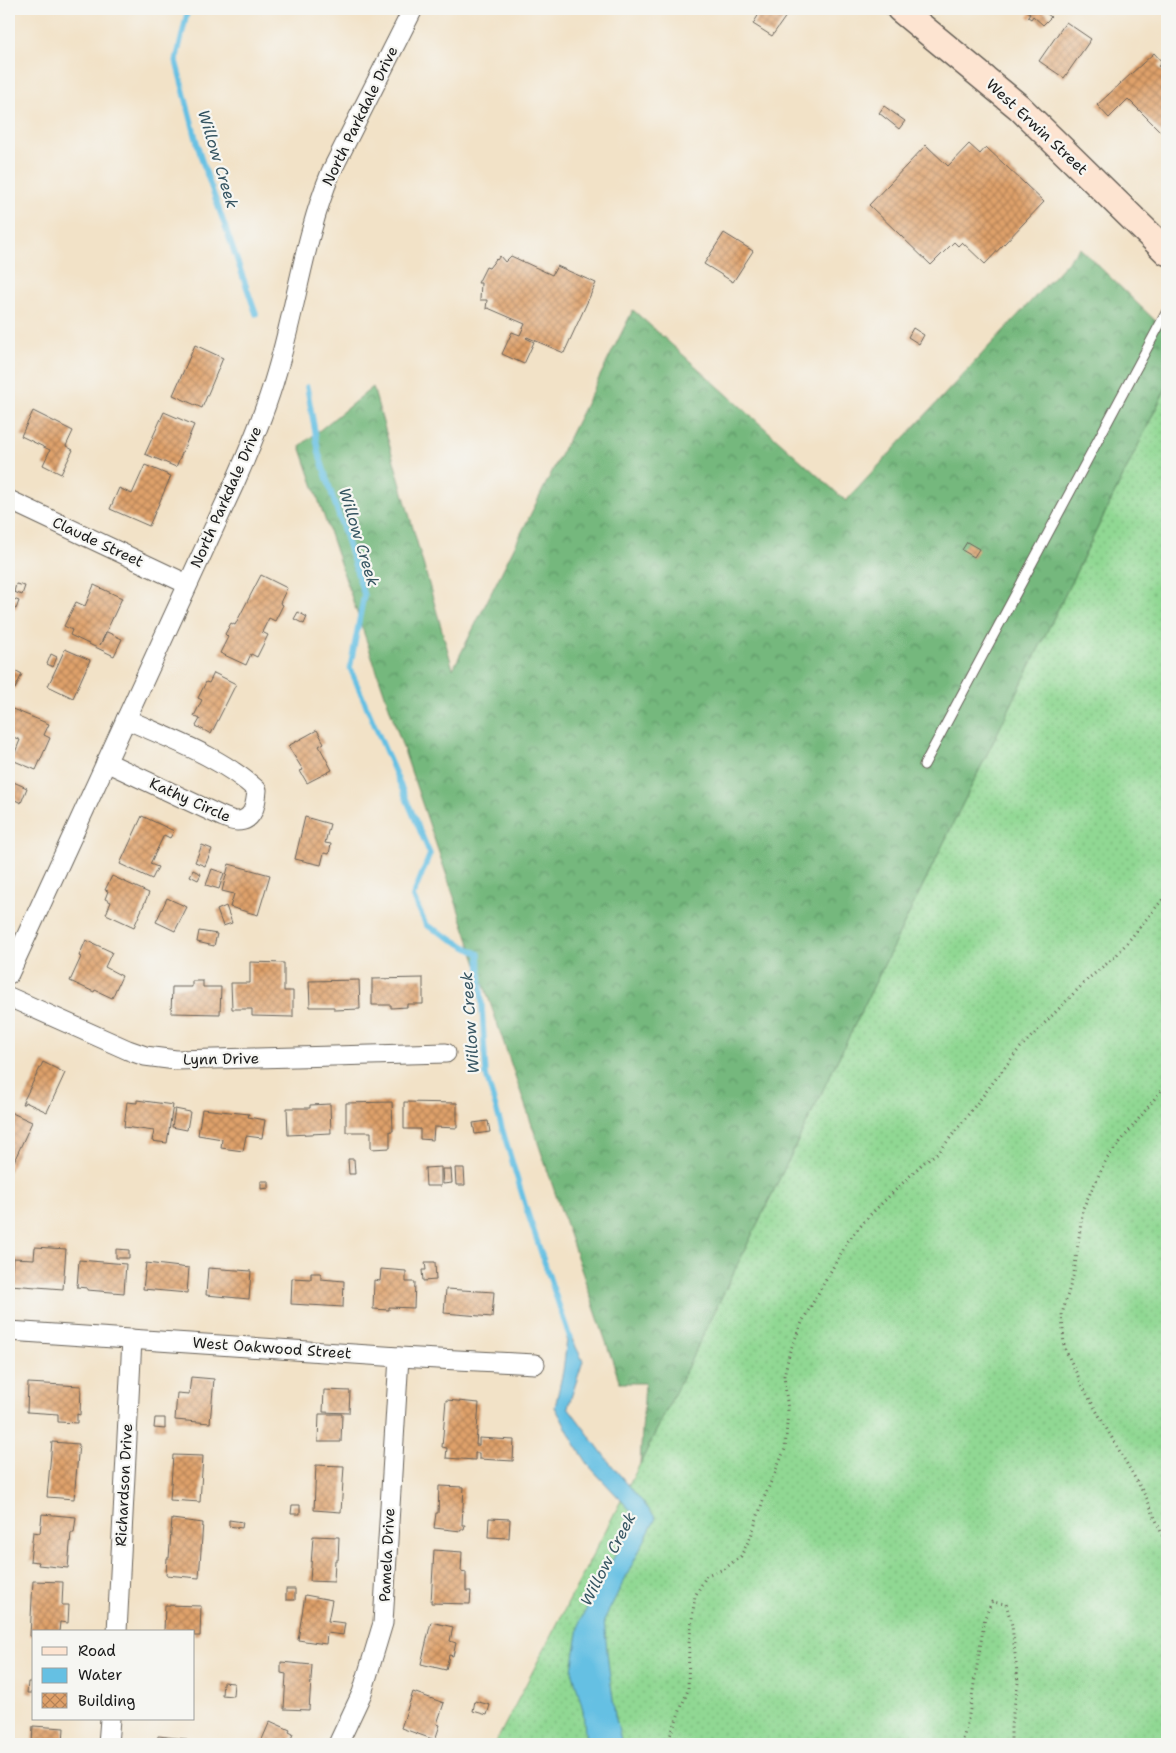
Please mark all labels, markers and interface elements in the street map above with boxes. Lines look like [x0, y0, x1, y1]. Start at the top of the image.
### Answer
street label: North Parkdale Drive [317, 43, 403, 189]
street label: West Erwin Street [982, 75, 1092, 179]
water label: Willow Creek [193, 107, 243, 211]
street label: North Parkdale Drive [186, 423, 266, 571]
water label: Willow Creek [334, 485, 384, 589]
street label: Claude Street [49, 512, 147, 572]
street label: Kathy Circle [146, 773, 234, 827]
water label: Willow Creek [456, 971, 484, 1075]
street label: Lynn Drive [183, 1048, 259, 1070]
street label: West Oakwood Street [192, 1332, 352, 1364]
street label: Richardson Drive [111, 1423, 137, 1547]
street label: Pamela Drive [375, 1507, 399, 1603]
water label: Willow Creek [575, 1509, 641, 1609]
legend [32, 1630, 195, 1720]
text: Road [78, 1641, 116, 1661]
text: Water [78, 1665, 122, 1685]
text: Building [78, 1691, 135, 1711]

